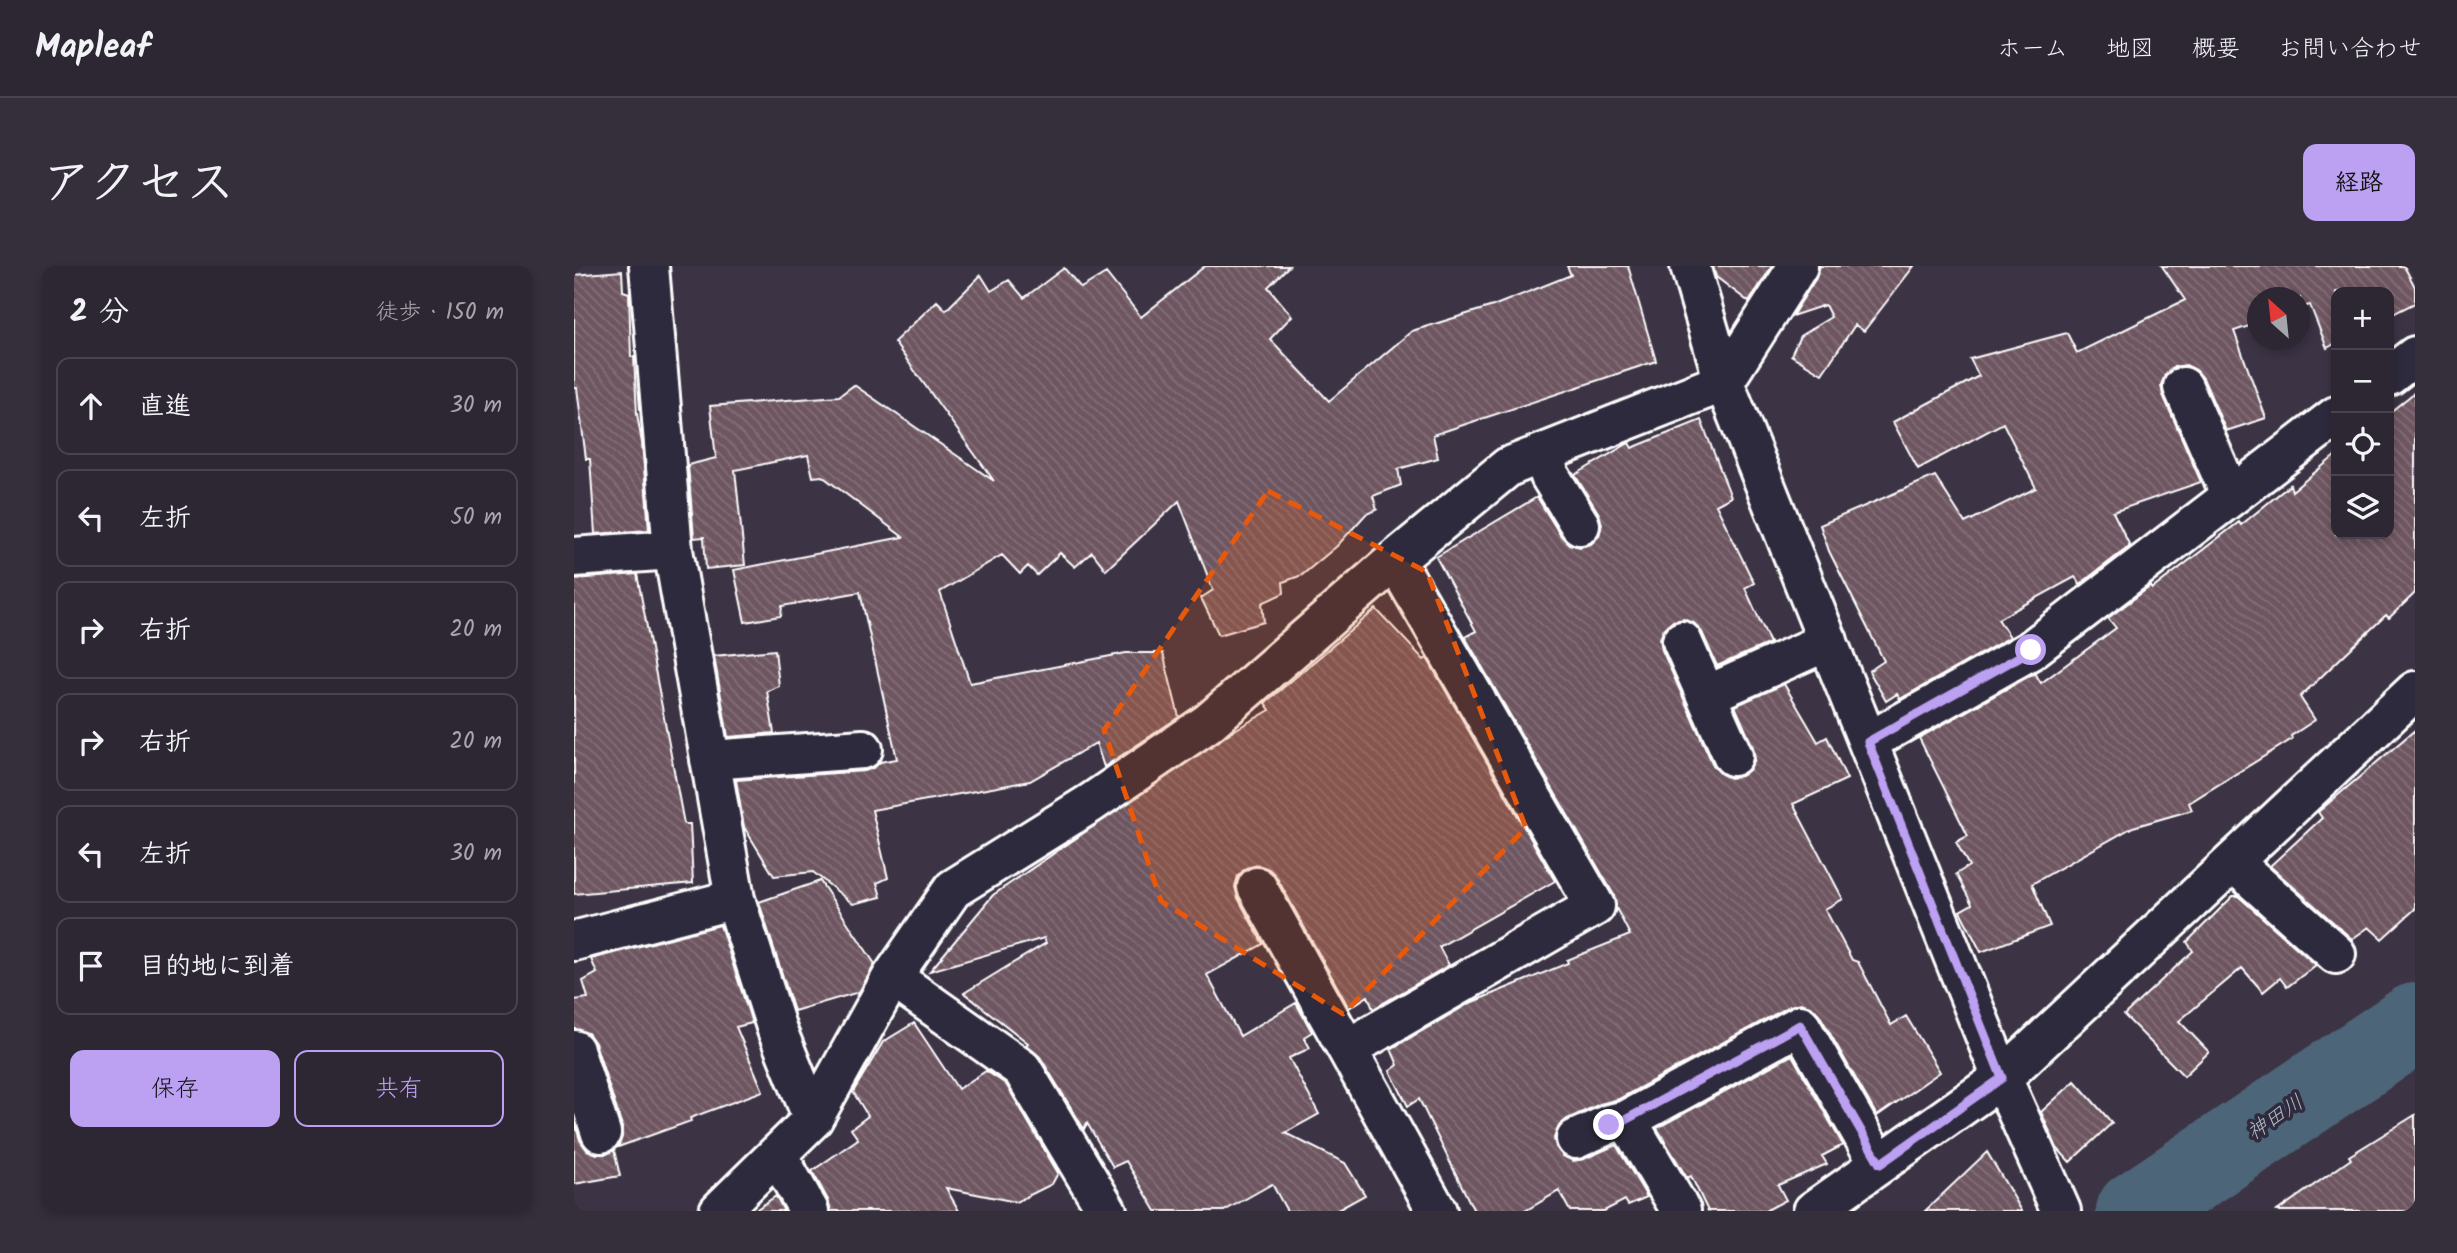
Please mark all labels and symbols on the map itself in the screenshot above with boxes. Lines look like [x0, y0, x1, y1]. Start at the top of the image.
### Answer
north arrow [2247, 287, 2310, 350]
route start [2015, 634, 2046, 665]
water label: 神田川 [2240, 1087, 2311, 1150]
route end [1593, 1109, 1624, 1140]

